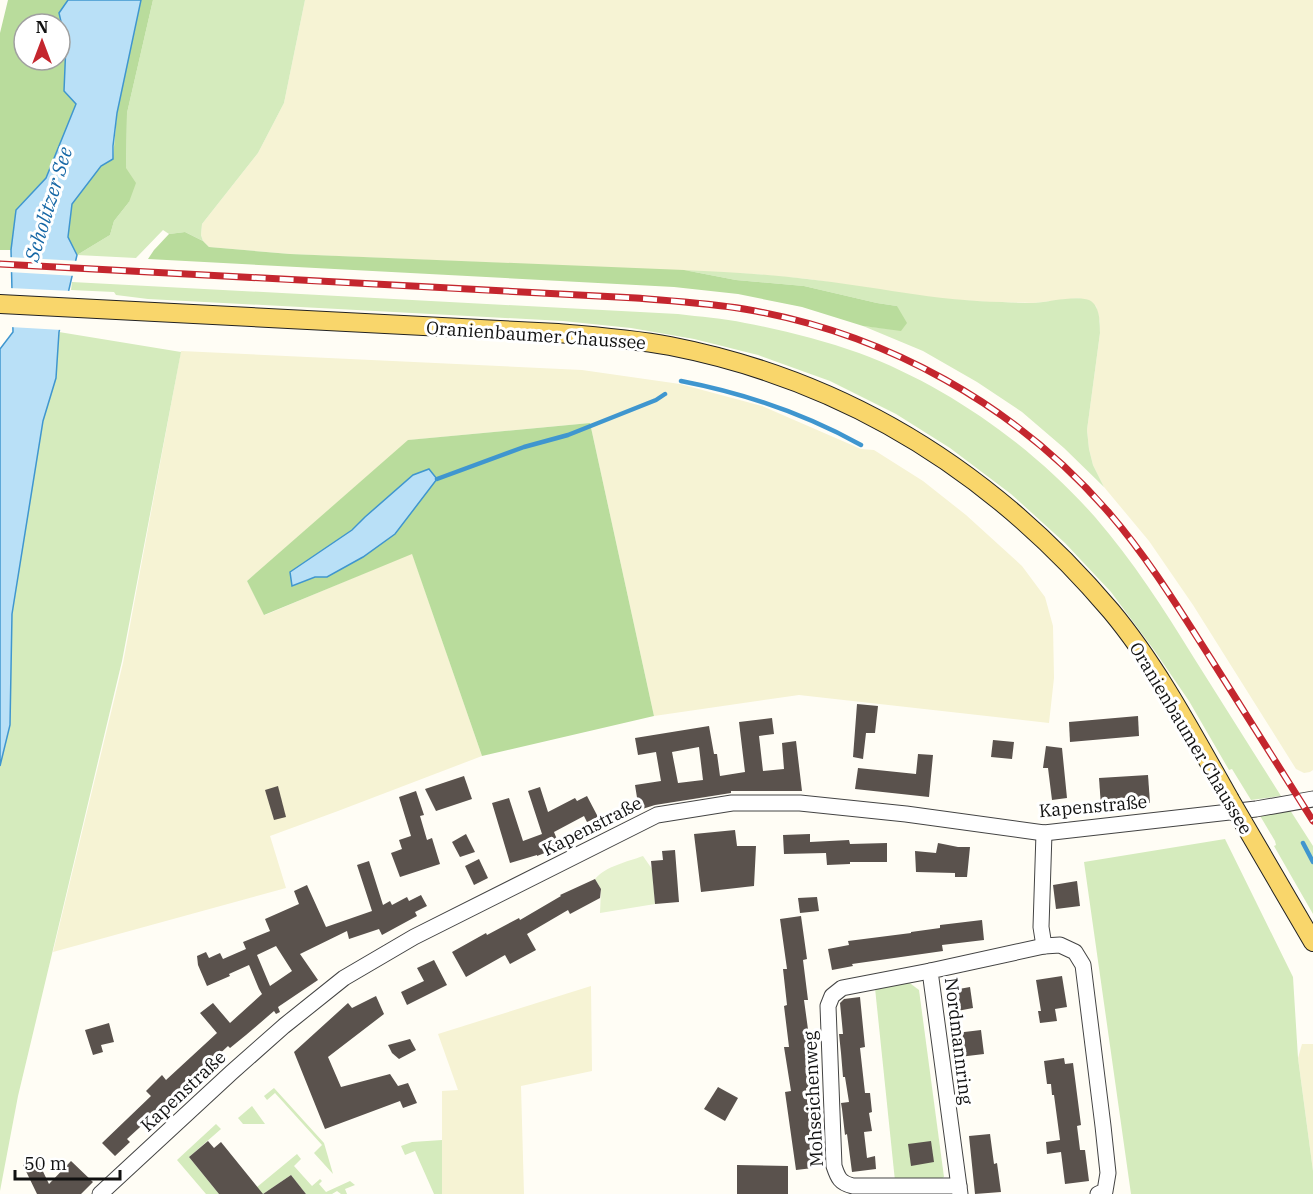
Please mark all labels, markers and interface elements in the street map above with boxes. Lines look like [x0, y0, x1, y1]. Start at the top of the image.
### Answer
north arrow [12, 12, 72, 72]
text: N [36, 17, 48, 37]
water label: Scholitzer See [17, 143, 78, 266]
street label: Oranienbaumer Chaussee [425, 316, 647, 354]
street label: Oranienbaumer Chaussee [1124, 638, 1258, 838]
street label: Kapenstraße [1038, 790, 1148, 822]
street label: Kapenstraße [538, 791, 646, 861]
street label: Nordmannring [940, 976, 978, 1106]
street label: Mohseichenweg [798, 1030, 828, 1168]
street label: Kapenstraße [135, 1046, 231, 1136]
scale bar [15, 1143, 120, 1181]
text: 50 m [24, 1152, 67, 1175]

